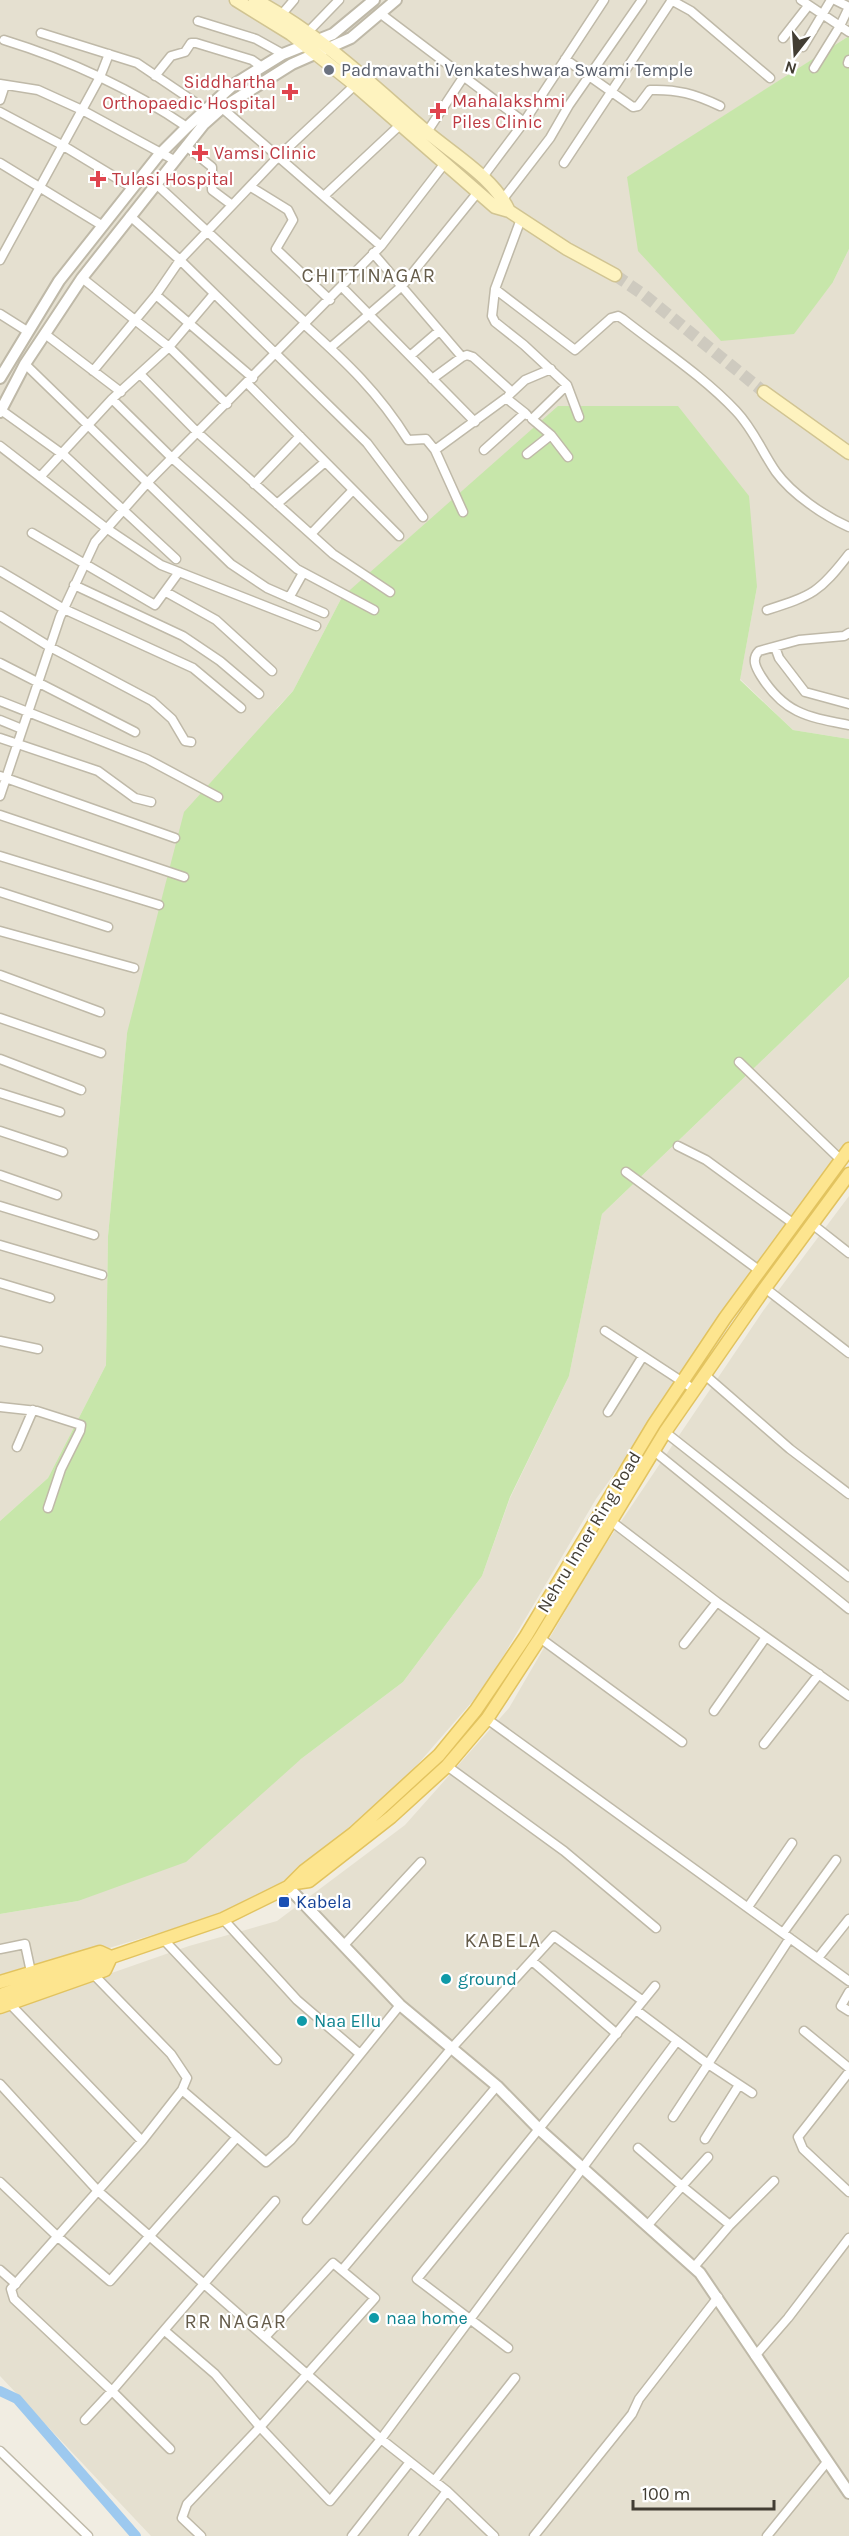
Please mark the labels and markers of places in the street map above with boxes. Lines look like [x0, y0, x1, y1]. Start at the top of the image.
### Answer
place label: Padmavathi Venkateshwara Swami Temple [341, 59, 693, 81]
marker: Padmavathi Venkateshwara Swami Temple [322, 63, 336, 77]
place label: Siddhartha Orthopaedic Hospital [102, 71, 276, 114]
marker: Siddhartha Orthopaedic Hospital [281, 83, 299, 101]
place label: Mahalakshmi Piles Clinic [452, 90, 566, 133]
marker: Mahalakshmi Piles Clinic [429, 102, 447, 120]
place label: Vamsi Clinic [214, 142, 316, 164]
marker: Vamsi Clinic [191, 144, 209, 162]
place label: Tulasi Hospital [112, 168, 234, 190]
marker: Tulasi Hospital [89, 170, 107, 188]
place label: Kabela [296, 1891, 352, 1913]
marker: Kabela [277, 1895, 291, 1909]
place label: ground [458, 1968, 517, 1990]
marker: ground [439, 1972, 453, 1986]
place label: Naa Ellu [314, 2010, 382, 2032]
marker: Naa Ellu [295, 2014, 309, 2028]
place label: naa home [386, 2307, 468, 2329]
marker: naa home [367, 2311, 381, 2325]

